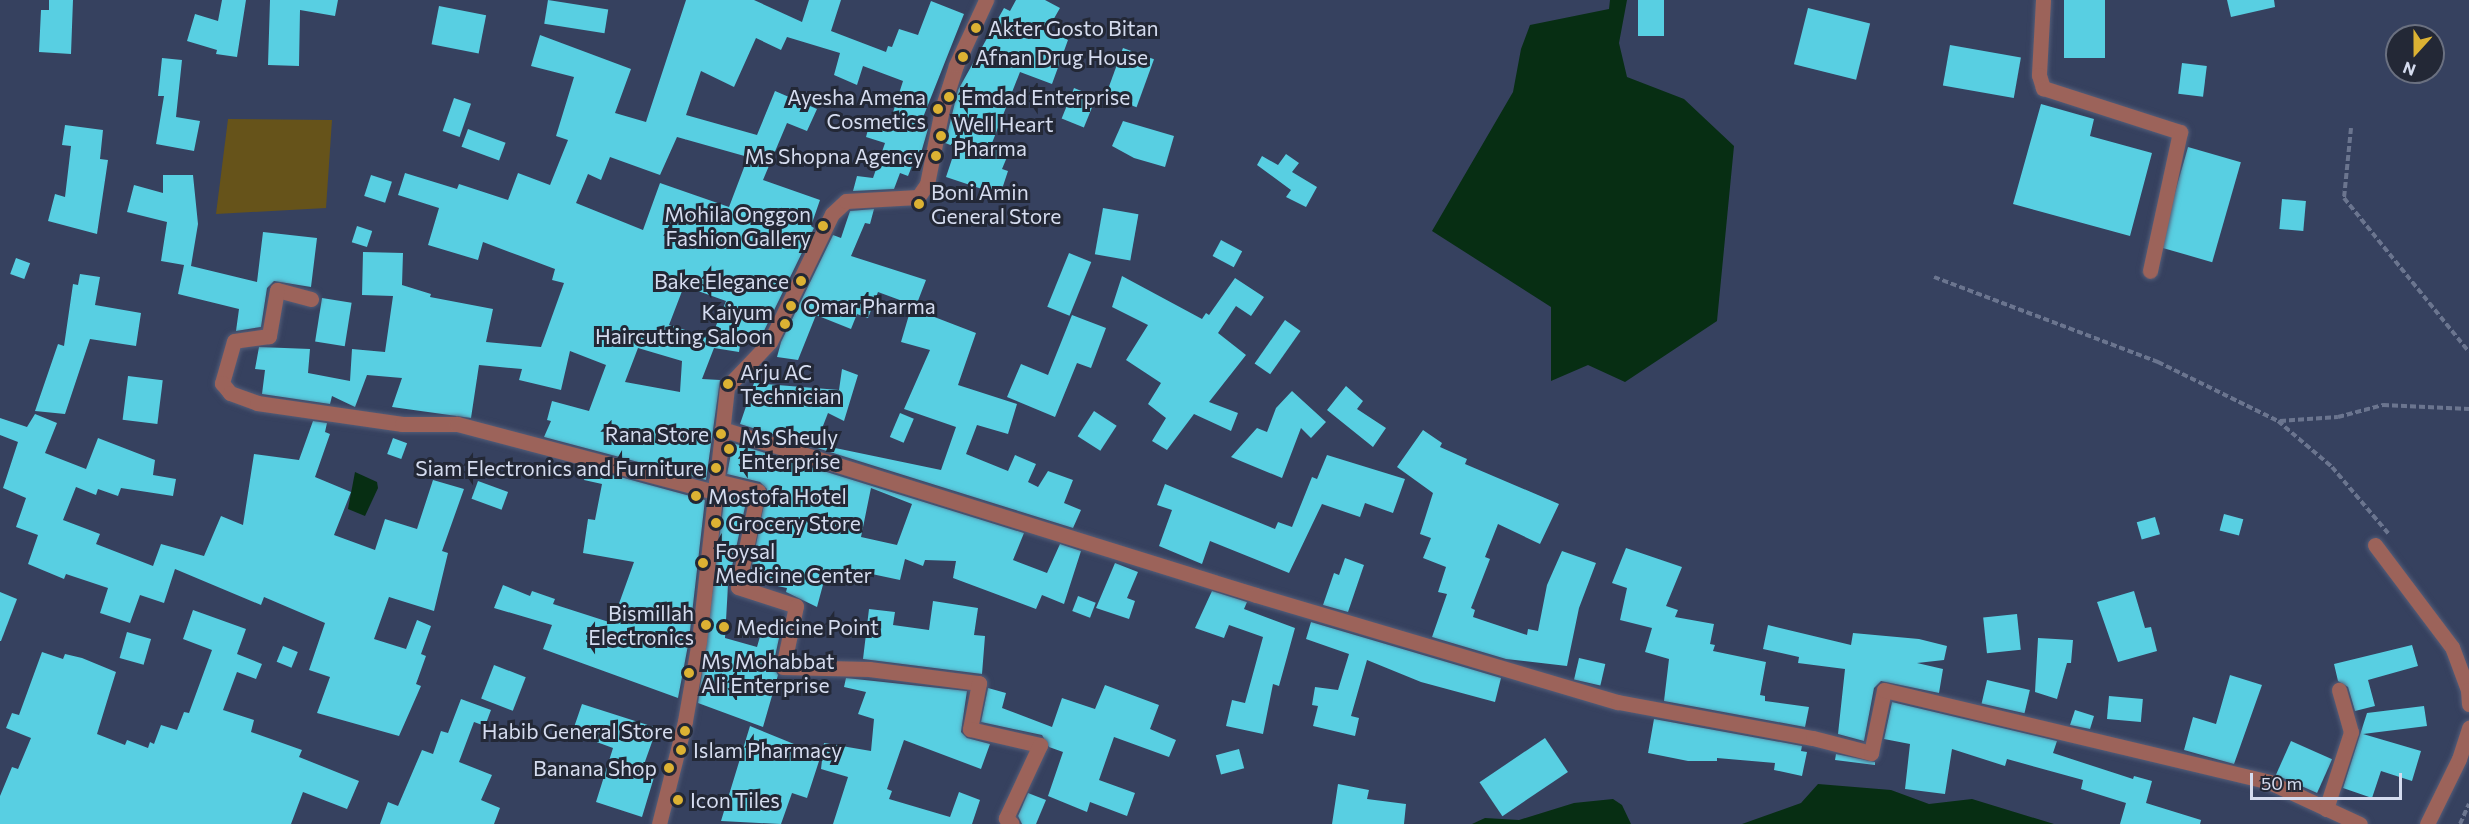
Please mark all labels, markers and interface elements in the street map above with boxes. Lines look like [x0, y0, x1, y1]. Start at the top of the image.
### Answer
place label: Akter Gosto Bitan [988, 15, 1159, 41]
marker: Akter Gosto Bitan [969, 21, 983, 35]
north arrow [2385, 24, 2445, 84]
place label: Afnan Drug House [975, 44, 1148, 70]
marker: Afnan Drug House [956, 50, 970, 64]
text: N [2400, 58, 2418, 80]
place label: Ayesha Amena Cosmetics [787, 84, 926, 134]
place label: Emdad Enterprise [961, 84, 1130, 110]
marker: Emdad Enterprise [942, 90, 956, 104]
marker: Ayesha Amena Cosmetics [931, 102, 945, 116]
place label: Well Heart Pharma [953, 111, 1054, 161]
marker: Well Heart Pharma [934, 129, 948, 143]
place label: Ms Shopna Agency [744, 143, 924, 169]
marker: Ms Shopna Agency [929, 149, 943, 163]
place label: Boni Amin General Store [931, 179, 1061, 229]
marker: Boni Amin General Store [912, 197, 926, 211]
place label: Mohila Onggon Fashion Gallery [664, 201, 811, 251]
marker: Mohila Onggon Fashion Gallery [816, 219, 830, 233]
place label: Bake Elegance [654, 268, 789, 294]
marker: Bake Elegance [794, 274, 808, 288]
place label: Omar Pharma [803, 293, 936, 319]
place label: Kaiyum Haircutting Saloon [595, 299, 773, 349]
marker: Omar Pharma [784, 299, 798, 313]
marker: Kaiyum Haircutting Saloon [778, 317, 792, 331]
place label: Arju AC Technician [740, 359, 842, 409]
marker: Arju AC Technician [721, 377, 735, 391]
place label: Rana Store [605, 421, 709, 447]
place label: Ms Sheuly Enterprise [741, 424, 840, 474]
marker: Rana Store [714, 427, 728, 441]
marker: Ms Sheuly Enterprise [722, 442, 736, 456]
place label: Siam Electronics and Furniture [415, 455, 704, 481]
marker: Siam Electronics and Furniture [709, 461, 723, 475]
place label: Mostofa Hotel [708, 483, 847, 509]
marker: Mostofa Hotel [689, 489, 703, 503]
place label: Grocery Store [728, 510, 861, 536]
marker: Grocery Store [709, 516, 723, 530]
place label: Foysal Medicine Center [715, 538, 872, 588]
marker: Foysal Medicine Center [696, 556, 710, 570]
place label: Bismillah Electronics [588, 600, 694, 650]
place label: Medicine Point [736, 614, 879, 640]
marker: Bismillah Electronics [699, 618, 713, 632]
marker: Medicine Point [717, 620, 731, 634]
place label: Ms Mohabbat Ali Enterprise [701, 648, 835, 698]
marker: Ms Mohabbat Ali Enterprise [682, 666, 696, 680]
place label: Habib General Store [482, 718, 673, 744]
marker: Habib General Store [678, 724, 692, 738]
place label: Islam Pharmacy [693, 737, 842, 763]
marker: Islam Pharmacy [674, 743, 688, 757]
place label: Banana Shop [533, 755, 657, 781]
marker: Banana Shop [662, 761, 676, 775]
scale bar [2253, 761, 2404, 799]
text: 50 m [2261, 772, 2302, 794]
place label: Icon Tiles [690, 787, 780, 813]
marker: Icon Tiles [671, 793, 685, 807]

